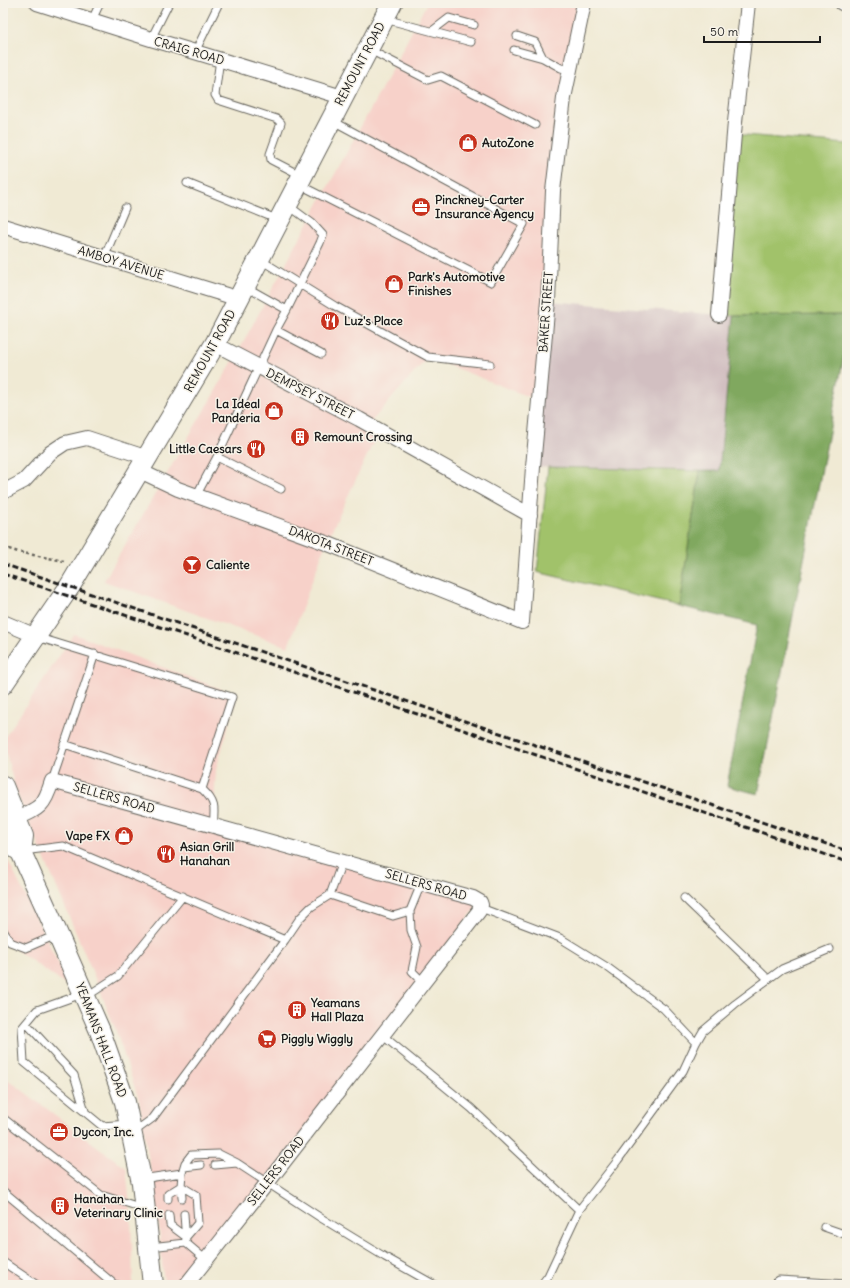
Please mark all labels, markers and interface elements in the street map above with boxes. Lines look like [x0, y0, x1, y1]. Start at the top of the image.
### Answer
scale bar [704, 18, 820, 44]
street label: REMOUNT ROAD [331, 19, 388, 108]
text: 50 m [710, 24, 739, 39]
street label: CRAIG ROAD [152, 33, 226, 68]
shop icon: AutoZone [457, 132, 479, 154]
place label: AutoZone [482, 135, 535, 150]
place label: Pinckney-Carter Insurance Agency [435, 192, 534, 222]
office icon: Pinckney-Carter Insurance Agency [410, 196, 432, 218]
street label: AMBOY AVENUE [76, 242, 166, 283]
place label: Park's Automotive Finishes [408, 269, 505, 298]
street label: BAKER STREET [535, 271, 556, 353]
shop icon: Park's Automotive Finishes [383, 273, 405, 295]
street label: REMOUNT ROAD [181, 307, 239, 395]
restaurant icon: Luz's Place [319, 310, 341, 332]
place label: Luz's Place [344, 313, 403, 328]
street label: DEMPSEY STREET [264, 365, 357, 422]
place label: La Ideal Panderia [211, 396, 260, 425]
shop icon: La Ideal Panderia [263, 400, 285, 422]
building icon: Remount Crossing [289, 426, 311, 448]
place label: Remount Crossing [314, 429, 413, 445]
restaurant icon: Little Caesars [245, 438, 267, 460]
place label: Little Caesars [169, 441, 243, 456]
street label: DAKOTA STREET [287, 522, 376, 569]
bar icon: Caliente [181, 554, 203, 576]
place label: Caliente [206, 557, 250, 572]
street label: SELLERS ROAD [72, 779, 157, 816]
shop icon: Vape FX [113, 825, 135, 847]
place label: Vape FX [66, 828, 110, 844]
place label: Asian Grill Hanahan [180, 839, 234, 868]
restaurant icon: Asian Grill Hanahan [155, 843, 177, 865]
street label: SELLERS ROAD [384, 866, 469, 903]
street label: YEAMANS HALL ROAD [73, 980, 130, 1099]
place label: Yeamans Hall Plaza [310, 995, 364, 1024]
building icon: Yeamans Hall Plaza [286, 999, 308, 1021]
supermarket icon: Piggly Wiggly [256, 1028, 278, 1050]
place label: Piggly Wiggly [281, 1031, 353, 1047]
office icon: Dycon, Inc. [48, 1121, 70, 1143]
place label: Dycon, Inc. [73, 1124, 135, 1140]
street label: SELLERS ROAD [244, 1133, 307, 1208]
place label: Hanahan Veterinary Clinic [74, 1191, 163, 1221]
building icon: Hanahan Veterinary Clinic [49, 1195, 71, 1217]

